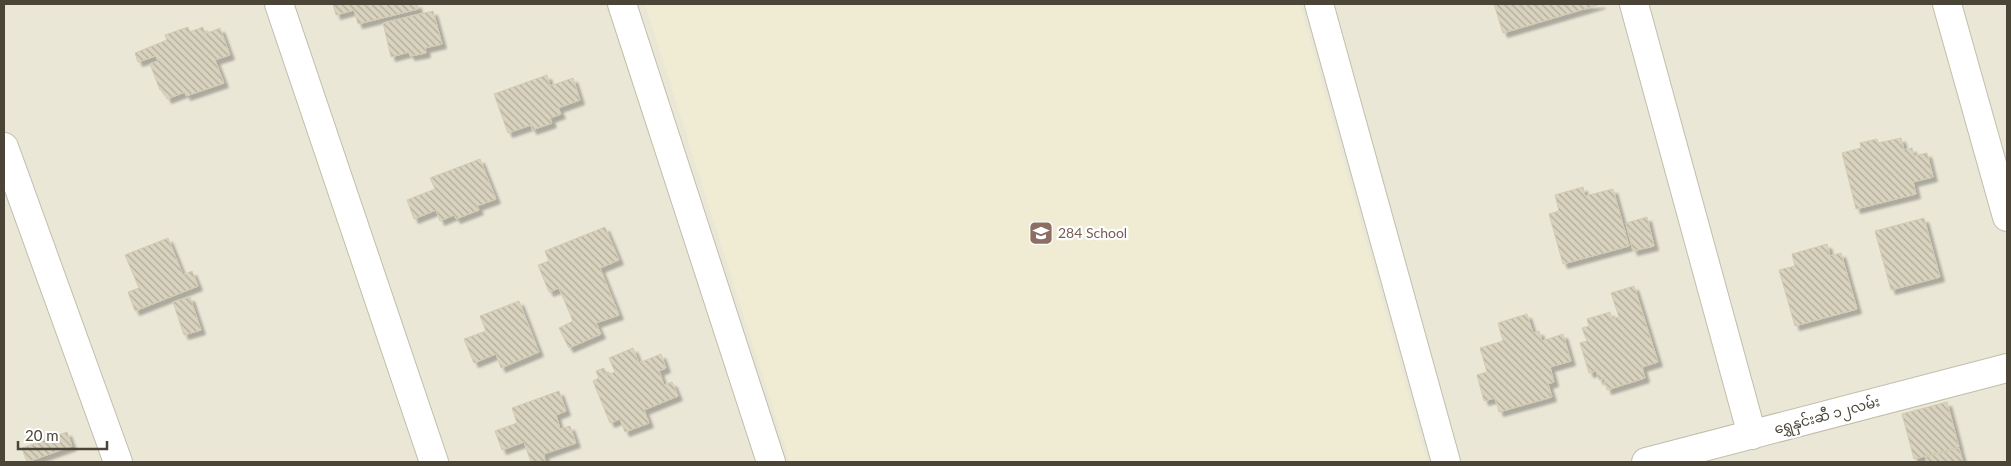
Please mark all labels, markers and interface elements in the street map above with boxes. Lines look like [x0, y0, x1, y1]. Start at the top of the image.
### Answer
school or university icon: 284 School [1028, 220, 1054, 246]
place label: 284 School [1058, 224, 1127, 241]
street label: ရွှေနှင်းဆီ ၁၂လမ်း [1772, 391, 1883, 441]
scale bar [18, 418, 106, 450]
text: 20 m [25, 426, 59, 444]

